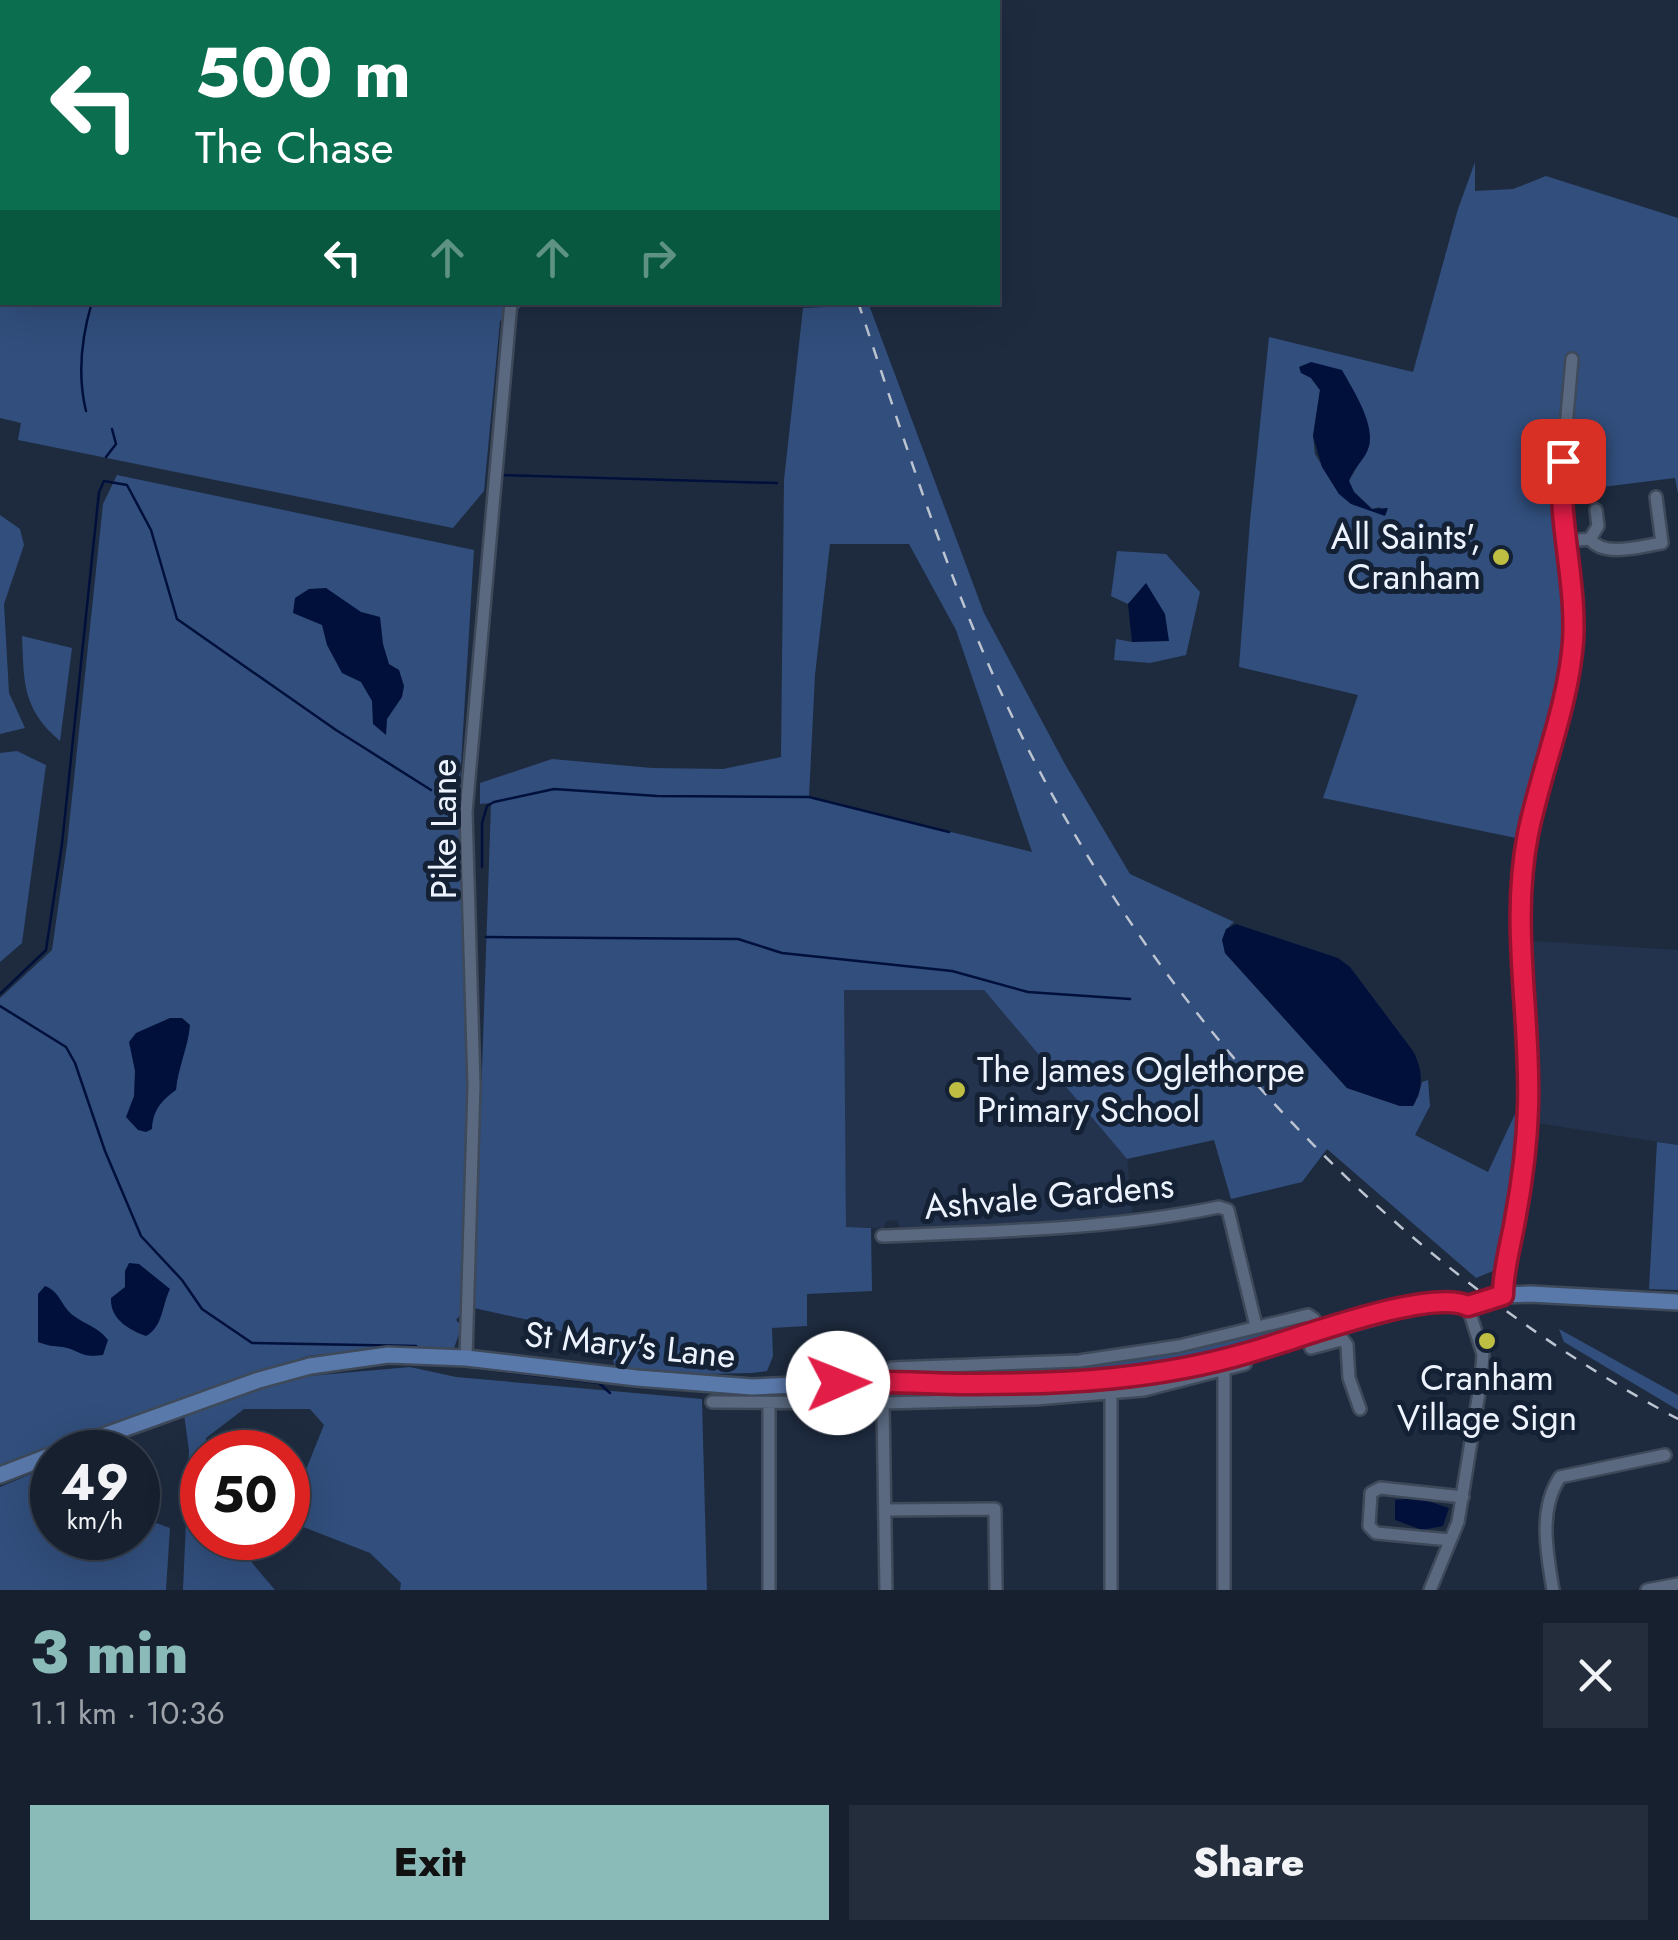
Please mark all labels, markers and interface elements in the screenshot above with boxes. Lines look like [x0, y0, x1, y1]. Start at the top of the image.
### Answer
text: 500 m [195, 22, 411, 123]
icon: left [30, 40, 160, 170]
text: The Chase [195, 115, 394, 180]
icon: left [315, 230, 370, 285]
icon: ahead [420, 230, 475, 285]
icon: ahead [525, 230, 580, 285]
icon: right [630, 230, 685, 285]
pin [1521, 419, 1606, 504]
icon: arrive [1536, 434, 1591, 489]
place label: All Saints', Cranham [1331, 512, 1481, 602]
marker: All Saints', Cranham [1490, 546, 1512, 568]
street label: Pike Lane [419, 759, 469, 899]
place label: The James Oglethorpe Primary School [977, 1045, 1305, 1135]
marker: The James Oglethorpe Primary School [946, 1079, 968, 1101]
street label: Ashvale Gardens [922, 1160, 1176, 1232]
street label: St Mary's Lane [522, 1309, 738, 1381]
marker: Cranham Village Sign [1476, 1330, 1498, 1352]
position arrow [786, 1331, 890, 1435]
place label: Cranham Village Sign [1397, 1353, 1577, 1443]
speed limit sign: 50 [180, 1430, 310, 1560]
text: 49 [61, 1446, 129, 1519]
text: km/h [67, 1502, 123, 1538]
text: 3 min [30, 1609, 189, 1696]
button: close [1543, 1623, 1648, 1728]
text: 1.1 km · 10:36 [30, 1690, 225, 1736]
button: Exit [30, 1805, 829, 1920]
button: Share [849, 1805, 1648, 1920]

